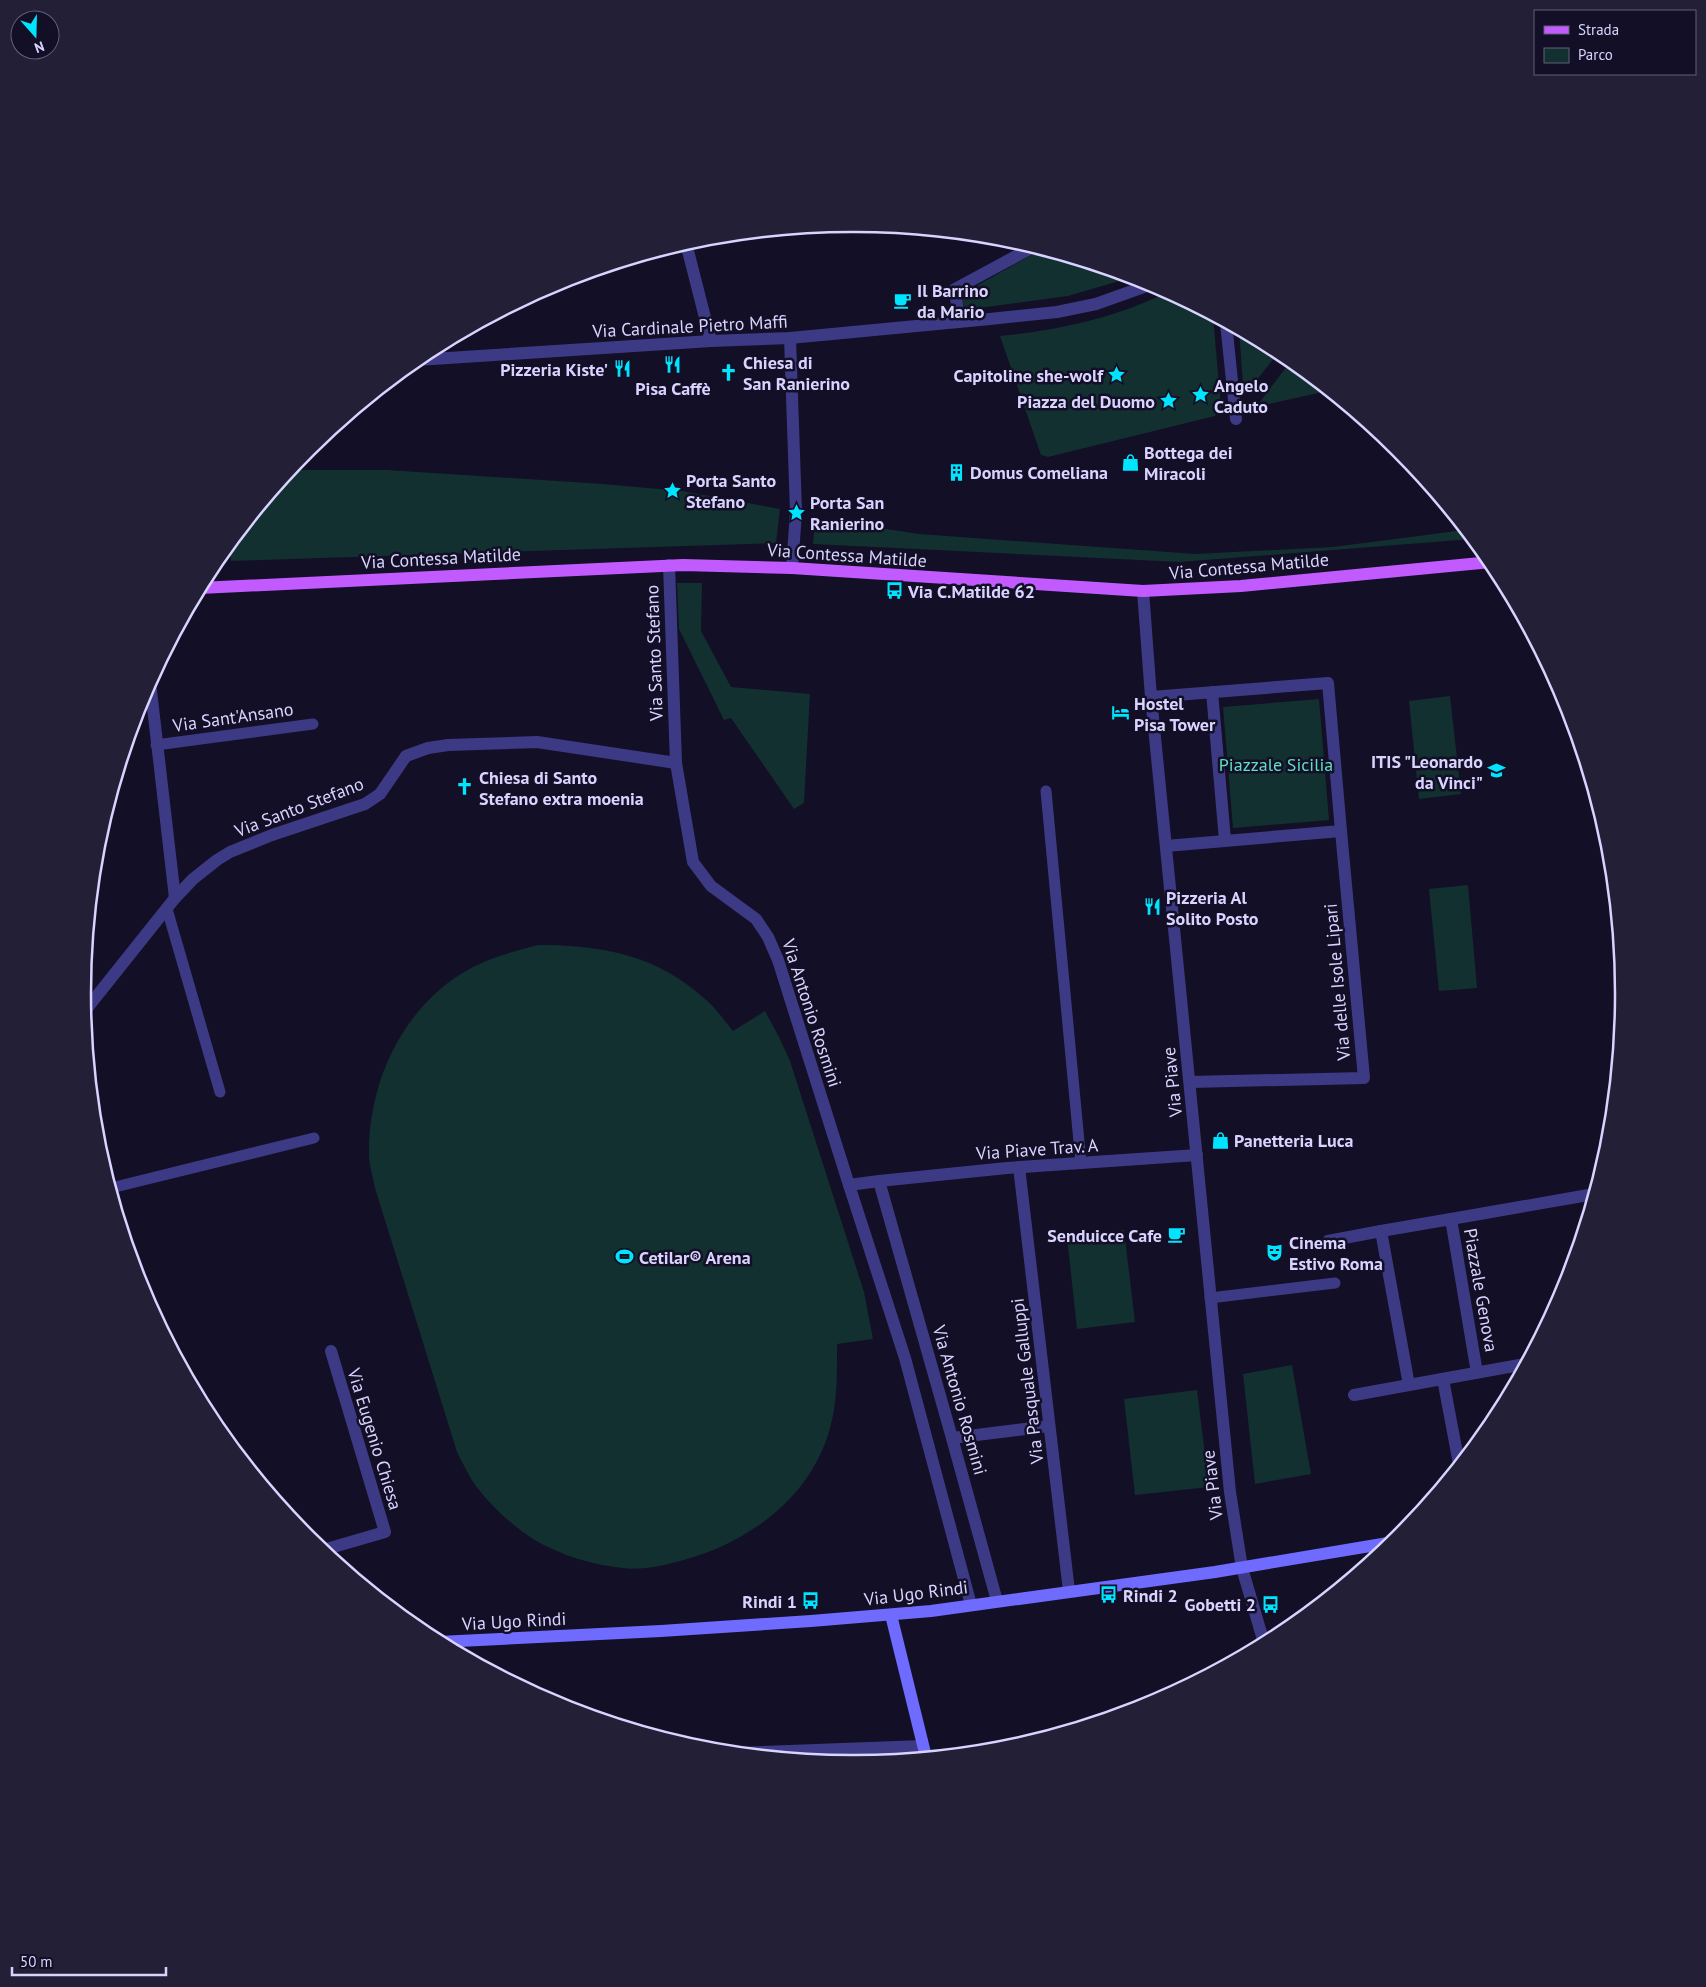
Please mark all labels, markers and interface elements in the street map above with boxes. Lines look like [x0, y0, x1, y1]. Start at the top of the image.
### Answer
north arrow [10, 10, 60, 60]
legend [1534, 10, 1696, 75]
text: Strada [1578, 20, 1619, 39]
text: N [32, 37, 47, 57]
text: Parco [1578, 45, 1613, 64]
place label: Il Barrino da Mario [917, 279, 989, 323]
cafe icon: Il Barrino da Mario [893, 290, 913, 310]
street label: Via Cardinale Pietro Maffi [591, 309, 788, 343]
place label: Chiesa di San Ranierino [743, 351, 850, 395]
restaurant icon: Pisa Caffè [663, 355, 683, 375]
place label: Pizzeria Kiste' [500, 358, 608, 381]
restaurant icon: Pizzeria Kiste' [612, 359, 632, 379]
church icon: Chiesa di San Ranierino [719, 362, 739, 382]
place label: Capitoline she-wolf [954, 364, 1104, 387]
place icon: Capitoline she-wolf [1107, 365, 1127, 385]
place label: Angelo Caduto [1214, 374, 1269, 418]
place label: Pisa Caffè [635, 377, 711, 400]
place icon: Angelo Caduto [1190, 385, 1210, 405]
place label: Piazza del Duomo [1017, 390, 1155, 413]
place icon: Piazza del Duomo [1159, 391, 1179, 411]
place label: Bottega dei Miracoli [1144, 441, 1233, 485]
shop icon: Bottega dei Miracoli [1120, 452, 1140, 472]
place label: Domus Comeliana [970, 461, 1108, 484]
building icon: Domus Comeliana [946, 462, 966, 482]
place label: Porta Santo Stefano [686, 469, 776, 513]
place icon: Porta Santo Stefano [662, 480, 682, 500]
place label: Porta San Ranierino [810, 491, 885, 535]
place icon: Porta San Ranierino [786, 502, 806, 522]
street label: Via Contessa Matilde [765, 538, 928, 572]
street label: Via Contessa Matilde [359, 542, 522, 574]
street label: Via Contessa Matilde [1167, 548, 1330, 585]
place label: Via C.Matilde 62 [907, 580, 1035, 603]
bus stop icon: Via C.Matilde 62 [884, 581, 904, 601]
street label: Via Santo Stefano [640, 585, 668, 722]
place label: Hostel Pisa Tower [1134, 692, 1216, 736]
street label: Via Sant'Ansano [170, 697, 295, 737]
hotel icon: Hostel Pisa Tower [1110, 703, 1130, 723]
place label: ITIS "Leonardo da Vinci" [1371, 750, 1483, 794]
park label: Piazzale Sicilia [1219, 753, 1333, 776]
school or university icon: ITIS "Leonardo da Vinci" [1487, 761, 1507, 781]
place label: Chiesa di Santo Stefano extra moenia [479, 766, 644, 810]
street label: Via Santo Stefano [230, 772, 367, 843]
church icon: Chiesa di Santo Stefano extra moenia [455, 777, 475, 797]
place label: Pizzeria Al Solito Posto [1166, 886, 1259, 930]
restaurant icon: Pizzeria Al Solito Posto [1142, 897, 1162, 917]
street label: Via delle Isole Lipari [1319, 903, 1355, 1062]
street label: Via Antonio Rosmini [777, 935, 847, 1090]
street label: Via Piave [1157, 1046, 1187, 1119]
place label: Panetteria Luca [1234, 1129, 1354, 1152]
shop icon: Panetteria Luca [1210, 1130, 1230, 1150]
street label: Via Piave Trav. A [974, 1133, 1099, 1165]
place label: Senduicce Cafe [1047, 1224, 1162, 1247]
cafe icon: Senduicce Cafe [1166, 1225, 1186, 1245]
street label: Piazzale Genova [1459, 1226, 1503, 1354]
place label: Cinema Estivo Roma [1289, 1231, 1383, 1275]
theatre icon: Cinema Estivo Roma [1265, 1242, 1285, 1262]
place label: Cetilar® Arena [639, 1246, 751, 1269]
sports icon: Cetilar® Arena [615, 1247, 635, 1267]
street label: Via Pasquale Galluppi [1005, 1297, 1049, 1466]
street label: Via Antonio Rosmini [927, 1322, 992, 1477]
street label: Via Eugenio Chiesa [342, 1365, 407, 1512]
street label: Via Piave [1196, 1449, 1228, 1522]
street label: Via Ugo Rindi [862, 1575, 969, 1611]
place label: Rindi 2 [1123, 1584, 1178, 1607]
bus stop icon: Rindi 2 [1099, 1585, 1119, 1605]
place label: Rindi 1 [742, 1590, 797, 1613]
bus stop icon: Rindi 1 [801, 1591, 821, 1611]
place label: Gobetti 2 [1185, 1593, 1256, 1616]
bus stop icon: Gobetti 2 [1260, 1594, 1280, 1614]
street label: Via Ugo Rindi [460, 1607, 567, 1635]
scale bar [12, 1944, 166, 1976]
text: 50 m [20, 1952, 53, 1971]

